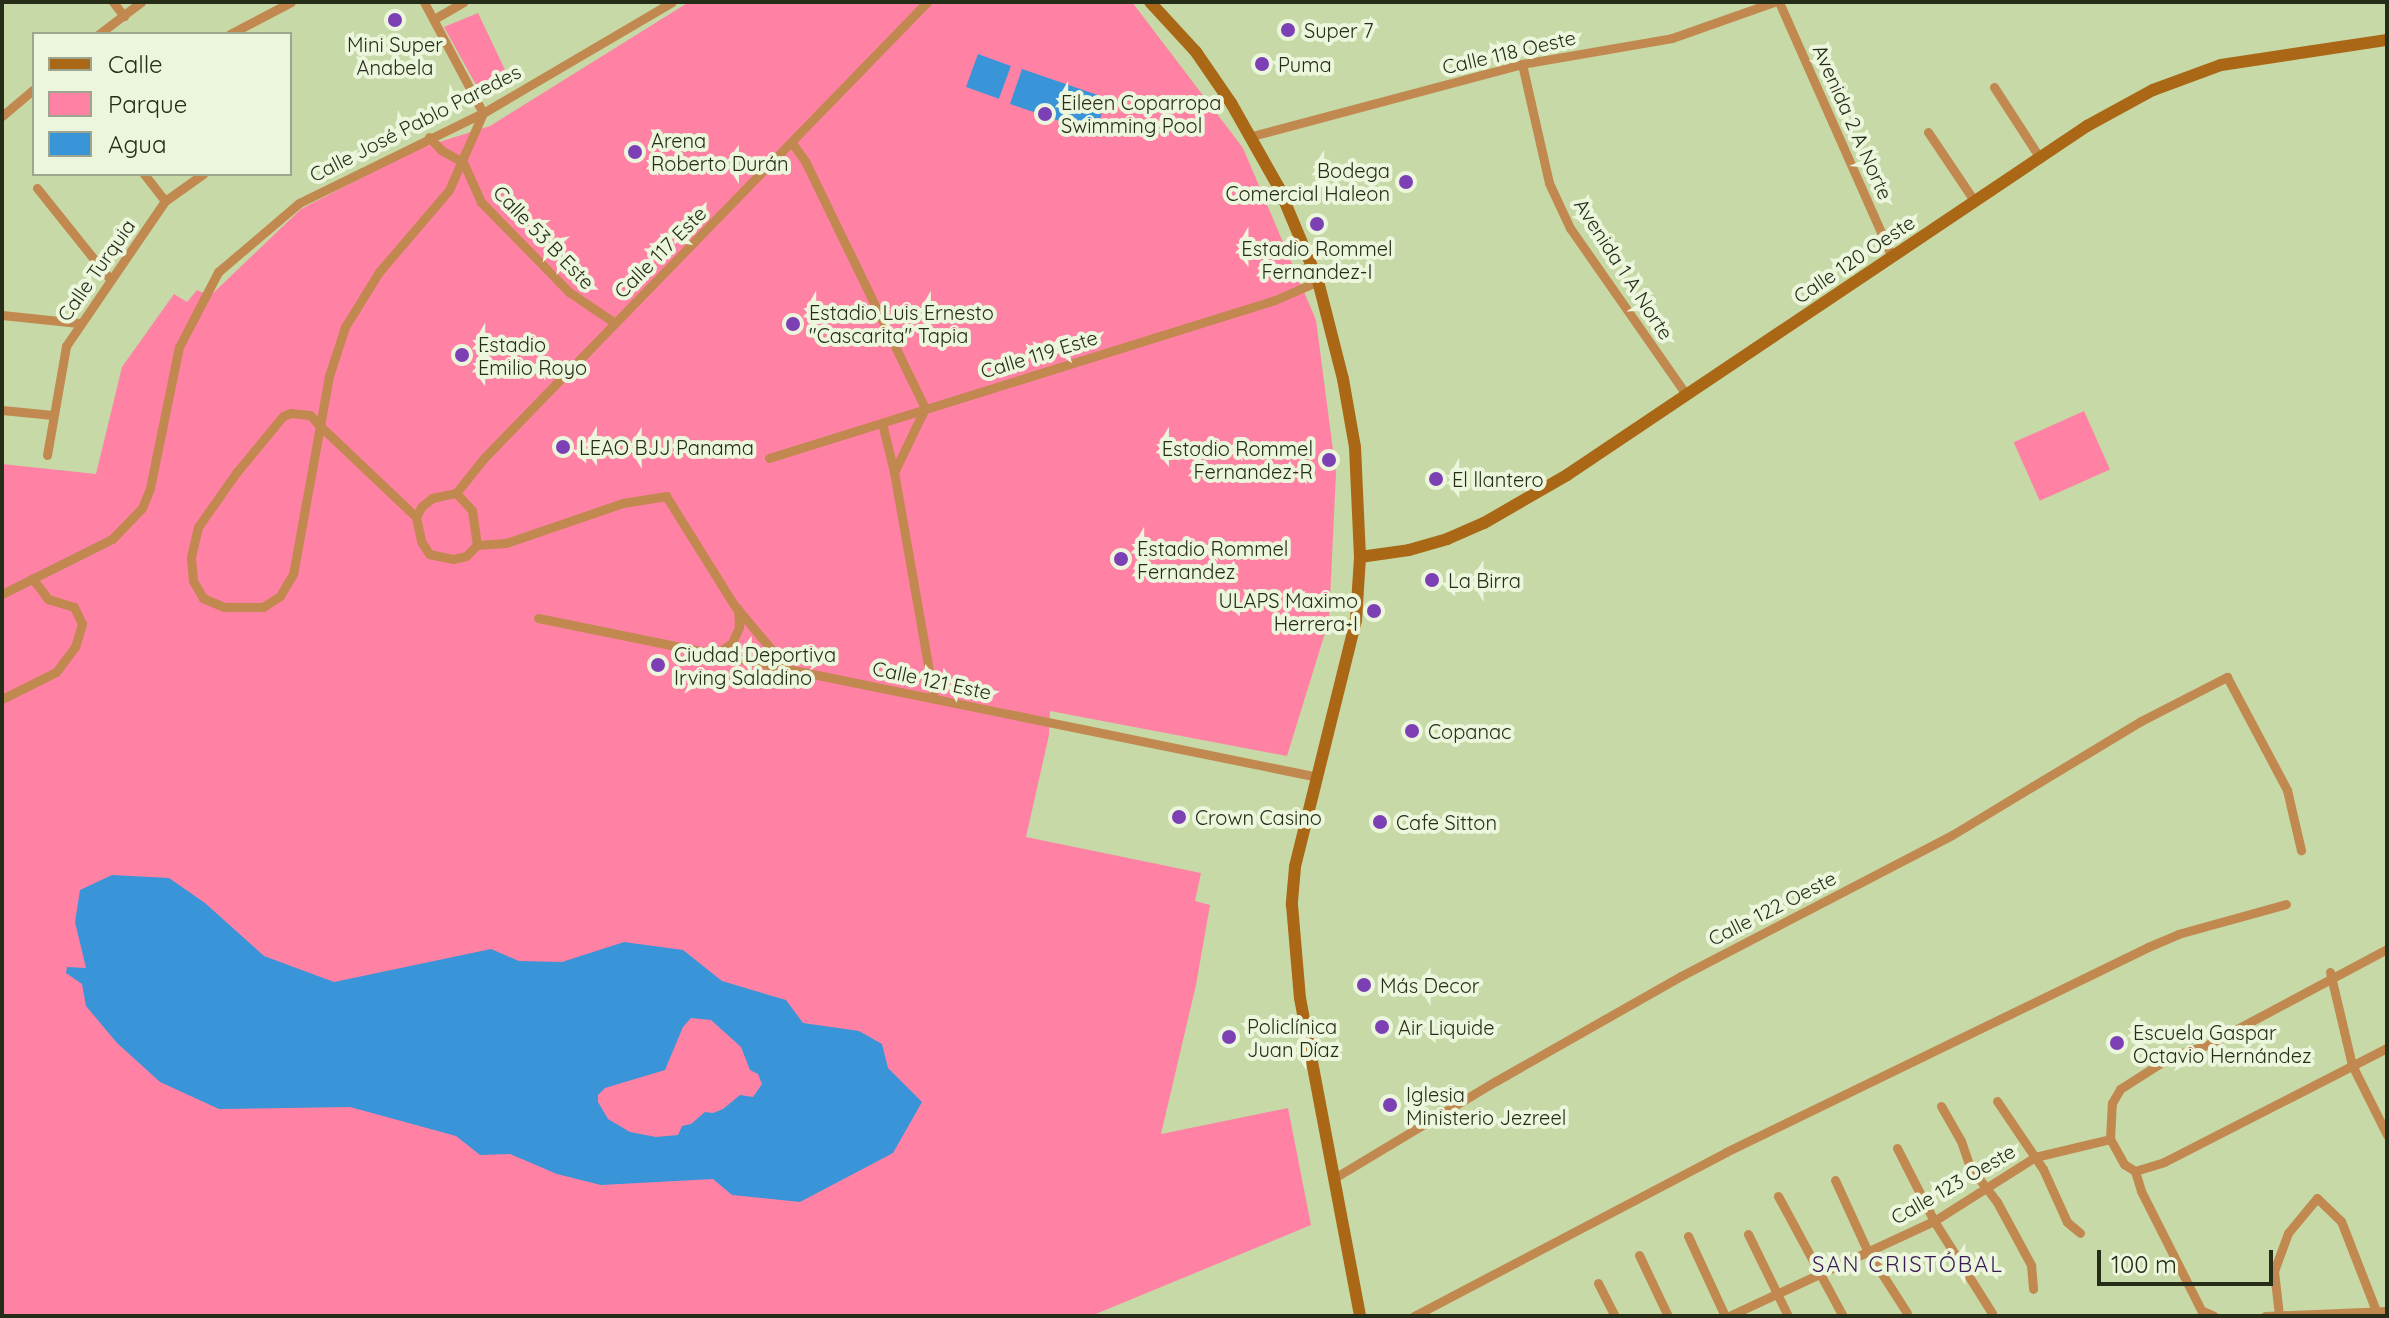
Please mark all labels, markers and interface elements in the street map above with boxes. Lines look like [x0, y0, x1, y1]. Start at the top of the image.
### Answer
marker: Mini Super Anabela [386, 11, 404, 29]
place label: Super 7 [1304, 18, 1373, 42]
marker: Super 7 [1279, 21, 1297, 39]
street label: Calle 118 Oeste [1440, 25, 1578, 79]
legend [32, 32, 292, 176]
place label: Mini Super Anabela [347, 32, 443, 79]
street label: Avenida 2 A Norte [1808, 41, 1898, 203]
text: Calle [108, 49, 163, 79]
place label: Puma [1278, 52, 1332, 76]
marker: Puma [1253, 55, 1271, 73]
street label: Calle José Pablo Paredes [305, 59, 525, 187]
text: Parque [108, 89, 187, 119]
place label: Eileen Coparropa Swimming Pool [1061, 90, 1221, 137]
marker: Eileen Coparropa Swimming Pool [1036, 105, 1054, 123]
place label: Arena Roberto Durán [651, 128, 789, 175]
text: Agua [108, 129, 167, 159]
marker: Arena Roberto Durán [626, 143, 644, 161]
place label: Bodega Comercial Haleon [1225, 158, 1390, 205]
marker: Bodega Comercial Haleon [1397, 173, 1415, 191]
street label: Calle 53 B Este [488, 180, 600, 294]
street label: Avenida 1 A Norte [1569, 194, 1679, 344]
street label: Calle 117 Este [609, 201, 711, 303]
street label: Calle 120 Oeste [1789, 210, 1919, 308]
street label: Calle Turquia [52, 214, 140, 326]
marker: Estadio Rommel Fernandez-I [1308, 215, 1326, 233]
place label: Estadio Rommel Fernandez-I [1241, 236, 1393, 283]
place label: Estadio Luis Ernesto "Cascarita" Tapia [809, 300, 994, 347]
marker: Estadio Luis Ernesto "Cascarita" Tapia [784, 315, 802, 333]
street label: Calle 119 Este [978, 325, 1100, 383]
place label: Estadio Emilio Royo [478, 332, 587, 379]
marker: Estadio Emilio Royo [453, 346, 471, 364]
place label: LEAO BJJ Panama [579, 435, 754, 459]
place label: Estadio Rommel Fernandez-R [1162, 436, 1313, 483]
marker: LEAO BJJ Panama [554, 438, 572, 456]
marker: Estadio Rommel Fernandez-R [1320, 451, 1338, 469]
place label: El llantero [1452, 467, 1544, 491]
marker: El llantero [1427, 470, 1445, 488]
place label: Estadio Rommel Fernandez [1137, 536, 1288, 583]
marker: Estadio Rommel Fernandez [1112, 550, 1130, 568]
place label: La Birra [1448, 568, 1521, 592]
marker: La Birra [1423, 571, 1441, 589]
place label: ULAPS Maximo Herrera-I [1219, 588, 1358, 635]
marker: ULAPS Maximo Herrera-I [1365, 602, 1383, 620]
place label: Ciudad Deportiva Irving Saladino [674, 642, 836, 689]
marker: Ciudad Deportiva Irving Saladino [649, 656, 667, 674]
street label: Calle 121 Este [870, 656, 994, 704]
place label: Copanac [1428, 719, 1511, 743]
marker: Copanac [1403, 722, 1421, 740]
place label: Crown Casino [1195, 805, 1322, 829]
marker: Crown Casino [1170, 808, 1188, 826]
place label: Cafe Sitton [1396, 810, 1497, 834]
marker: Cafe Sitton [1371, 813, 1389, 831]
street label: Calle 122 Oeste [1704, 866, 1840, 950]
place label: Más Decor [1380, 973, 1479, 997]
marker: Más Decor [1355, 976, 1373, 994]
place label: Policlínica Juan Díaz [1247, 1014, 1339, 1061]
place label: Air Liquide [1398, 1015, 1494, 1039]
marker: Air Liquide [1373, 1018, 1391, 1036]
place label: Escuela Gaspar Octavio Hernández [2133, 1020, 2312, 1067]
marker: Policlínica Juan Díaz [1218, 1026, 1240, 1048]
marker: Escuela Gaspar Octavio Hernández [2108, 1034, 2126, 1052]
place label: Iglesia Ministerio Jezreel [1406, 1082, 1566, 1129]
marker: Iglesia Ministerio Jezreel [1381, 1096, 1399, 1114]
street label: Calle 123 Oeste [1887, 1139, 2019, 1229]
scale bar [2101, 1234, 2277, 1284]
text: 100 m [2111, 1249, 2177, 1279]
district label: SAN CRISTÓBAL [1812, 1252, 2004, 1278]

